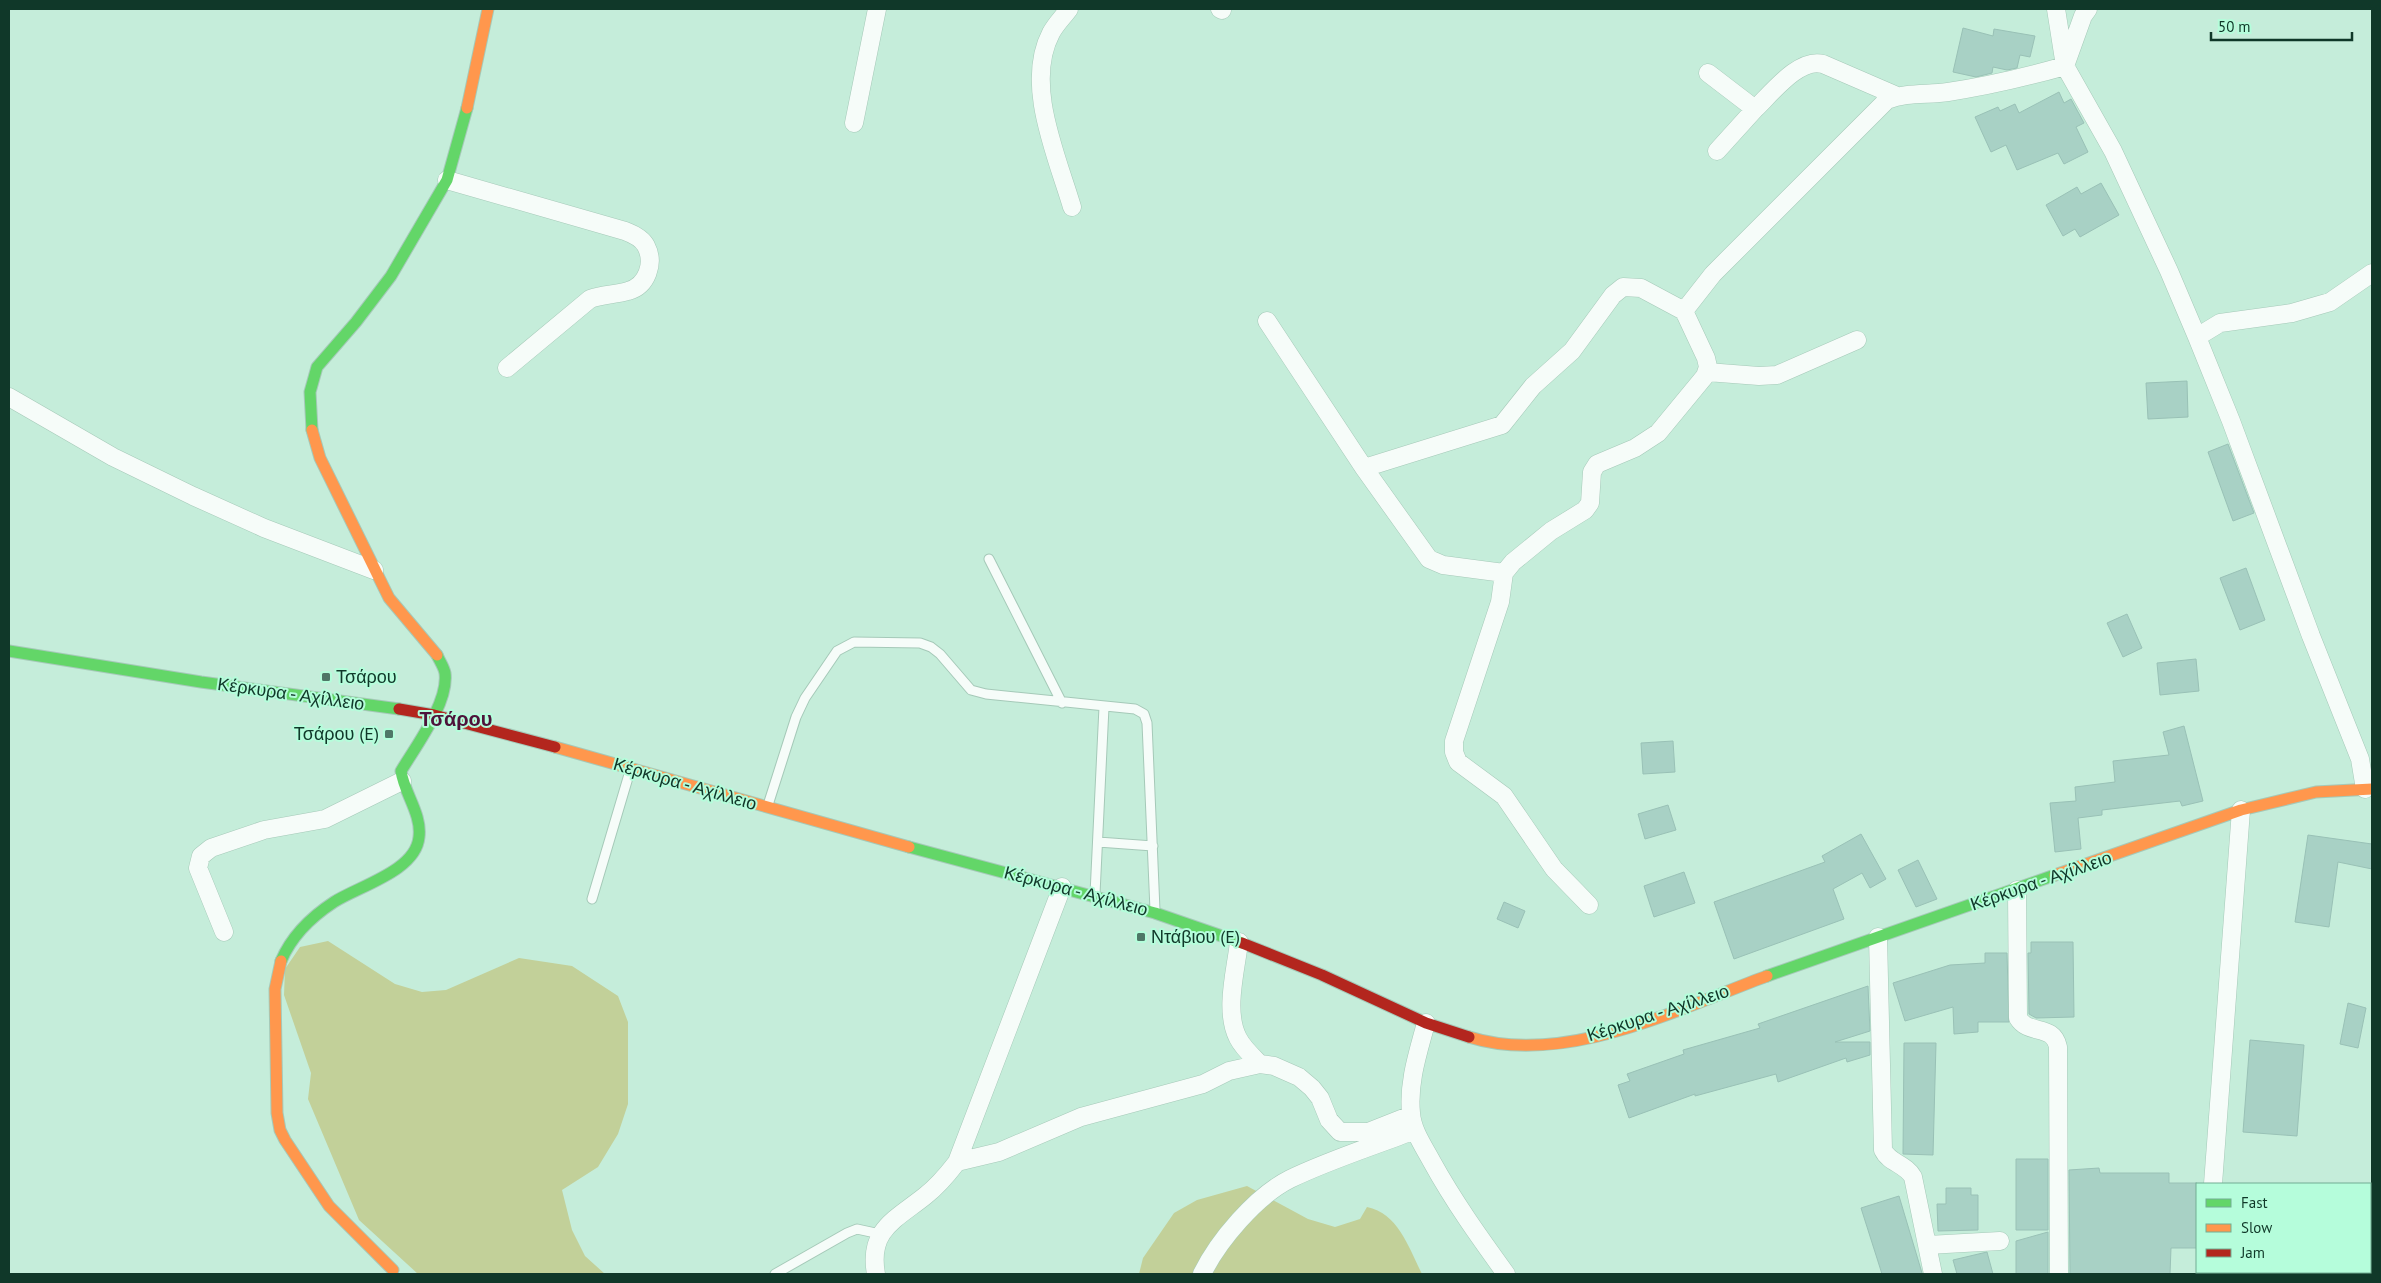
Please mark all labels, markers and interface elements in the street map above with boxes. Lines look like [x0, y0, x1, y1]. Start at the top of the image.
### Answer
scale bar [2211, 10, 2352, 42]
text: 50 m [2218, 17, 2251, 36]
place label: Τσάρου [336, 665, 397, 688]
marker: Τσάρου [320, 671, 332, 683]
street label: Κέρκυρα - Αχίλλειο [216, 672, 366, 715]
district label: Τσάρου [420, 706, 492, 732]
place label: Τσάρου (E) [294, 722, 379, 745]
marker: Τσάρου (E) [383, 728, 395, 740]
street label: Κέρκυρα - Αχίλλειο [611, 752, 760, 815]
street label: Κέρκυρα - Αχίλλειο [1967, 846, 2115, 916]
street label: Κέρκυρα - Αχίλλειο [1002, 860, 1151, 921]
place label: Ντάβιου (E) [1151, 925, 1240, 948]
marker: Ντάβιου (E) [1135, 931, 1147, 943]
street label: Κέρκυρα - Αχίλλειο [1584, 979, 1732, 1046]
legend [2196, 1183, 2371, 1273]
text: Fast [2241, 1193, 2268, 1212]
text: Slow [2241, 1218, 2272, 1237]
text: Jam [2240, 1243, 2265, 1262]

